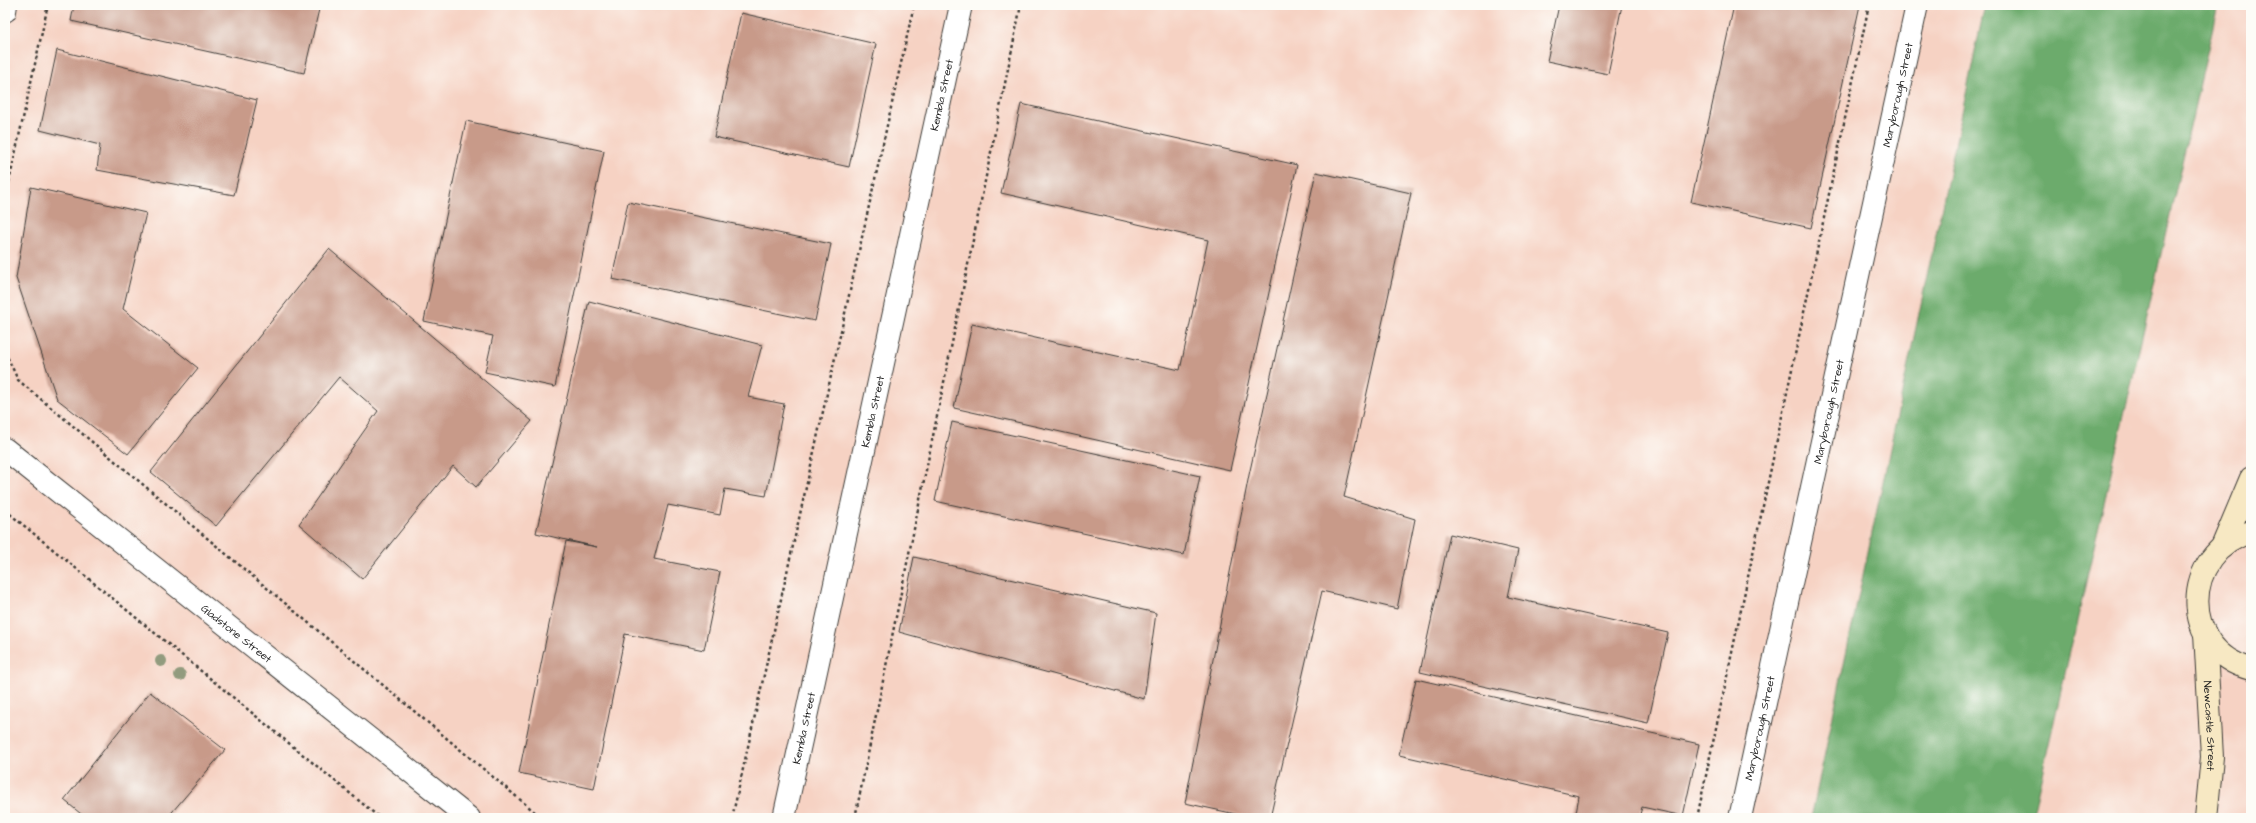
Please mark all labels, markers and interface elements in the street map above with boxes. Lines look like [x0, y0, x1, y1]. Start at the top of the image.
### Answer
street label: Maryborough Street [1879, 41, 1916, 149]
street label: Kembla Street [926, 57, 957, 132]
street label: Maryborough Street [1810, 357, 1847, 465]
street label: Kembla Street [857, 374, 888, 449]
street label: Gladstone Street [198, 600, 276, 666]
street label: Maryborough Street [1741, 674, 1778, 782]
street label: Newcastle Street [2200, 680, 2220, 772]
street label: Kembla Street [788, 690, 819, 765]

